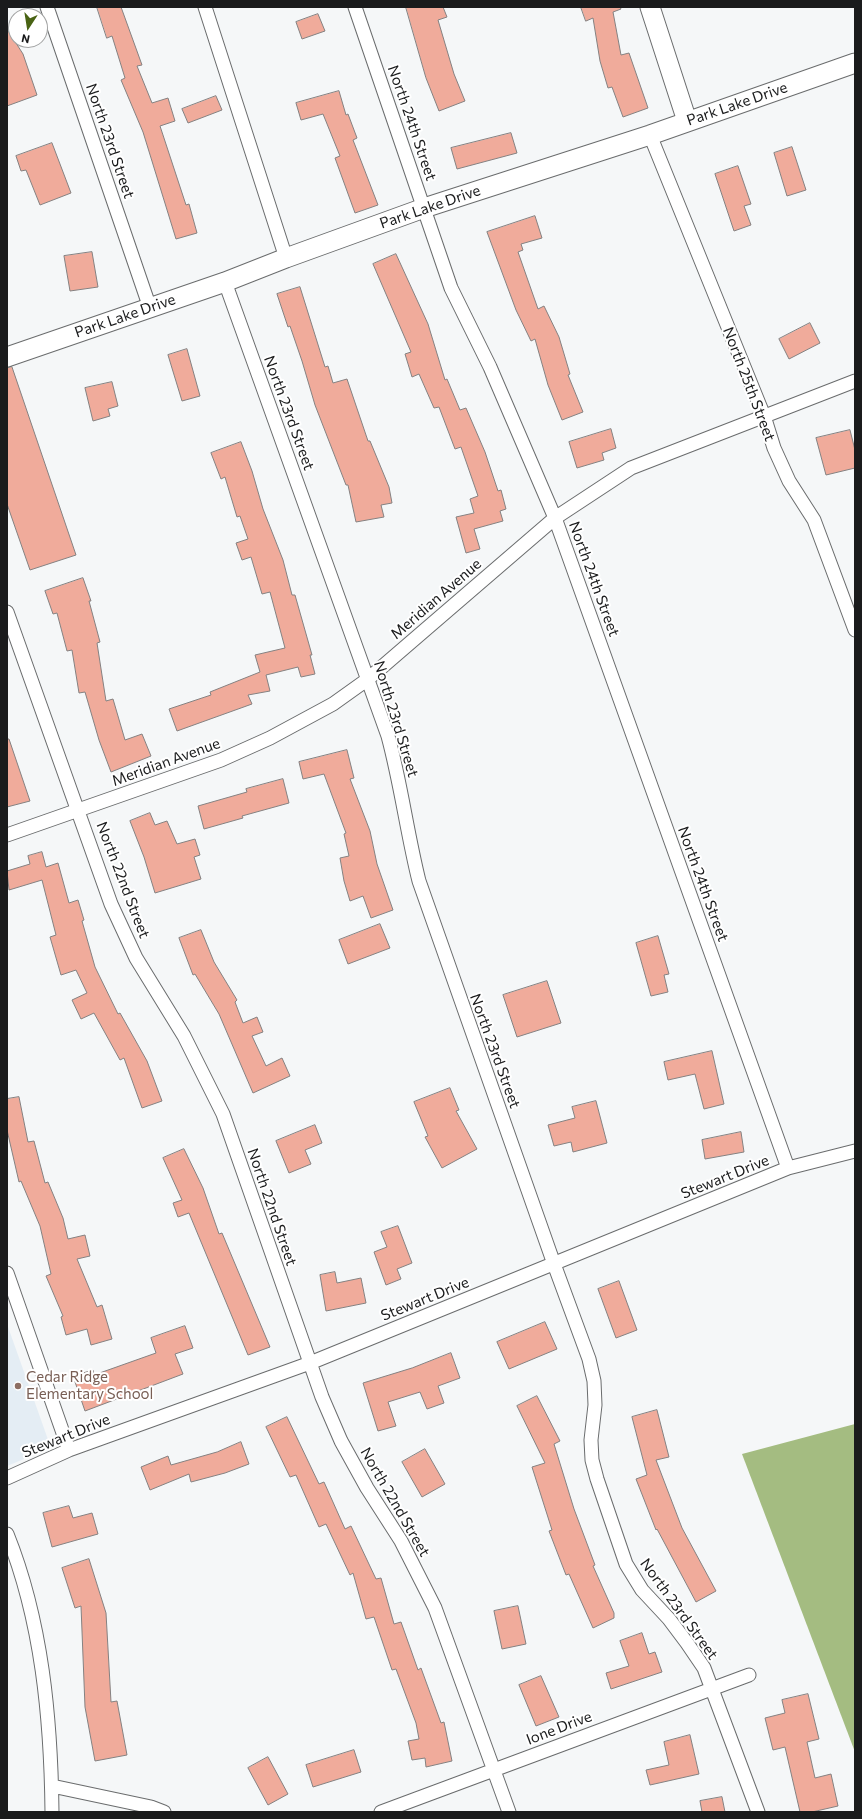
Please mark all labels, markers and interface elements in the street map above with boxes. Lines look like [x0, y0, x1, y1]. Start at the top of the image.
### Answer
north arrow [8, 8, 48, 48]
text: N [20, 32, 31, 46]
street label: North 24th Street [384, 63, 440, 183]
street label: Park Lake Drive [684, 78, 790, 130]
street label: North 23rd Street [82, 81, 138, 201]
street label: Park Lake Drive [377, 181, 483, 233]
street label: Park Lake Drive [72, 290, 178, 342]
street label: North 25th Street [719, 324, 779, 444]
street label: North 23rd Street [260, 353, 318, 473]
street label: North 24th Street [565, 519, 623, 639]
street label: Meridian Avenue [387, 555, 485, 643]
street label: North 23rd Street [370, 659, 422, 779]
street label: Meridian Avenue [109, 734, 223, 790]
street label: North 22nd Street [93, 819, 153, 941]
street label: North 24th Street [674, 824, 732, 944]
street label: North 23rd Street [466, 991, 524, 1111]
street label: North 22nd Street [243, 1146, 301, 1268]
street label: Stewart Drive [678, 1151, 772, 1203]
street label: Stewart Drive [378, 1273, 472, 1325]
place label: Cedar Ridge Elementary School [26, 1368, 153, 1403]
marker: Cedar Ridge Elementary School [13, 1381, 23, 1391]
street label: Stewart Drive [19, 1410, 113, 1462]
street label: North 22nd Street [356, 1444, 434, 1560]
street label: North 23rd Street [636, 1555, 722, 1663]
street label: Ione Drive [524, 1707, 594, 1749]

